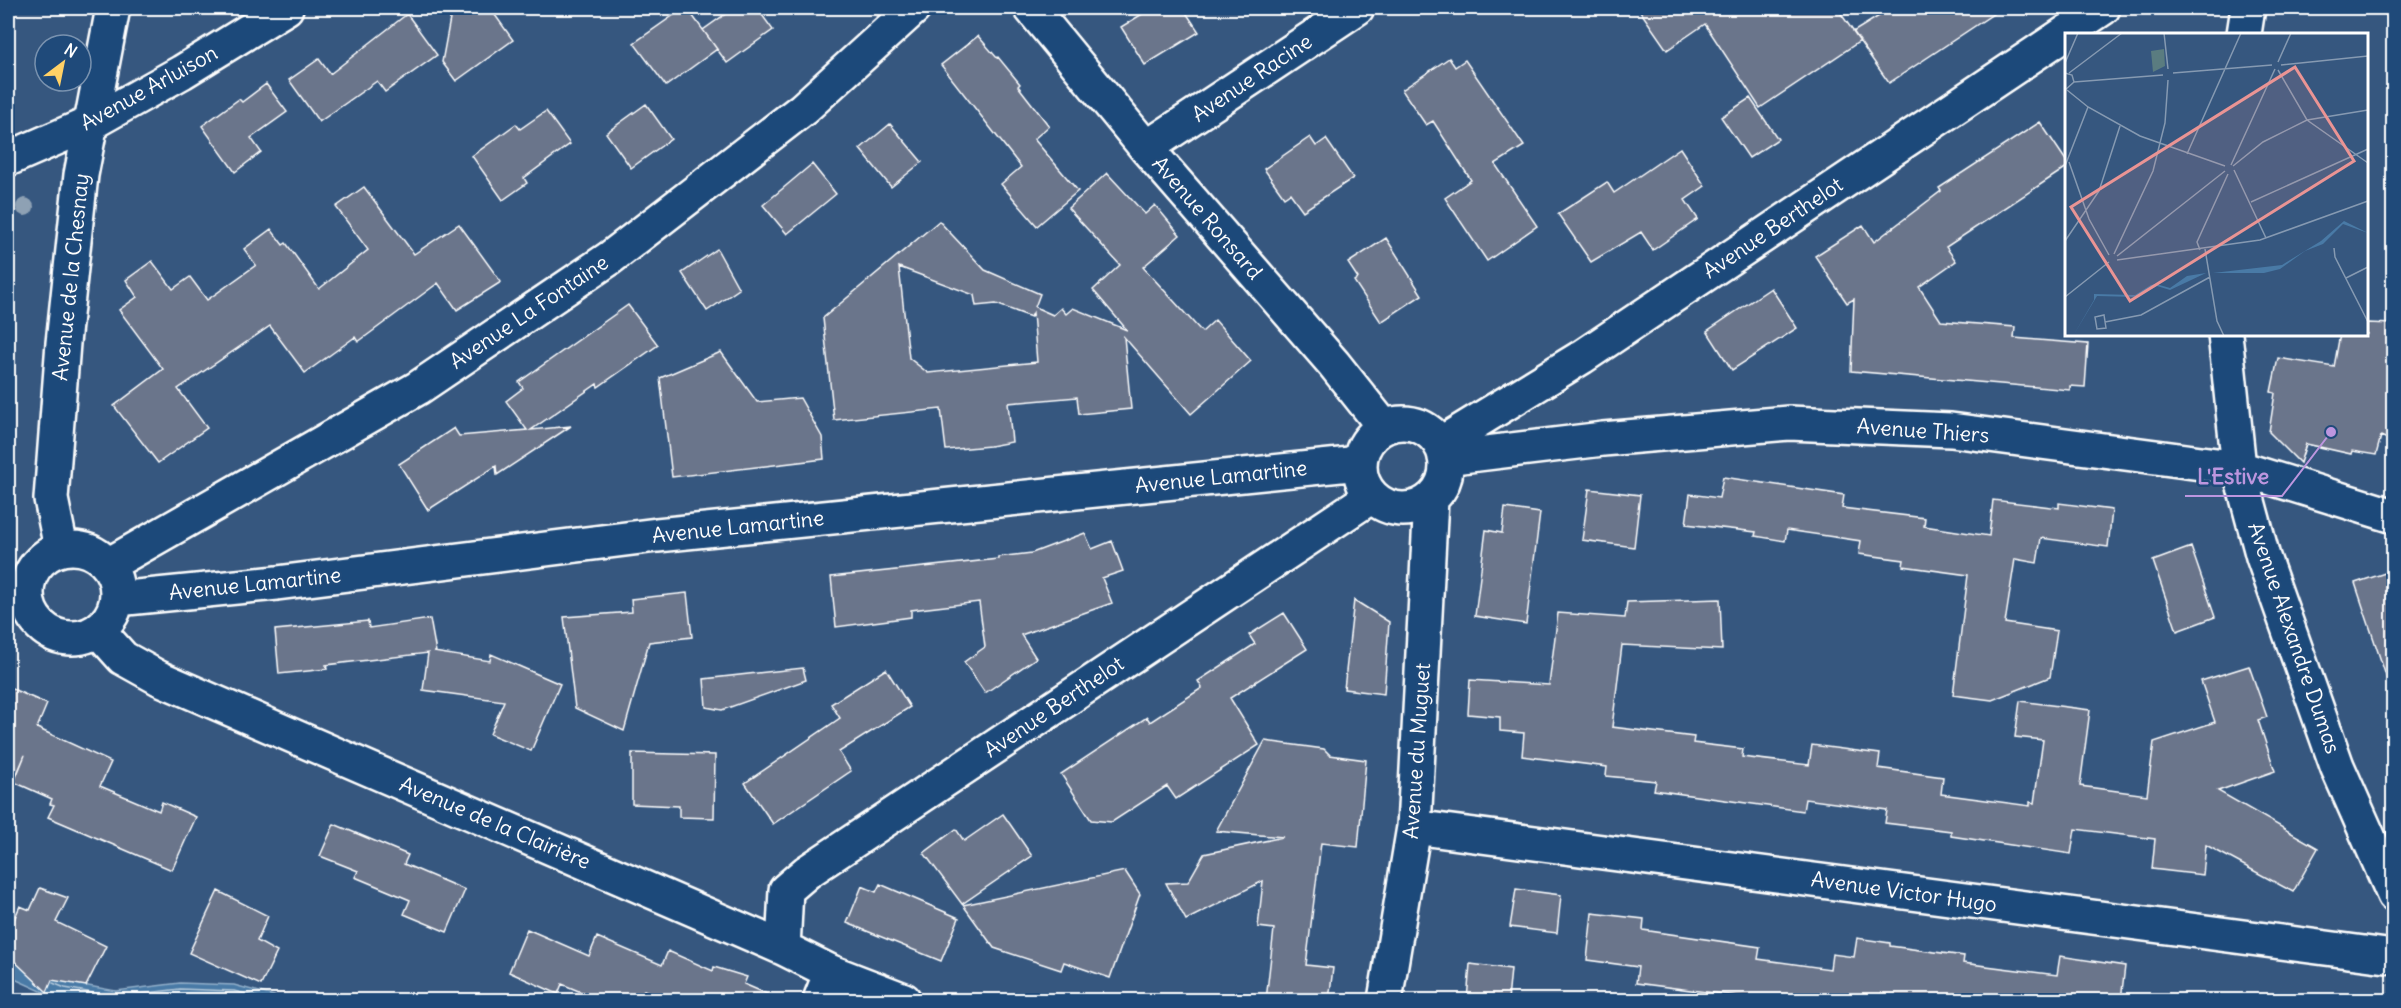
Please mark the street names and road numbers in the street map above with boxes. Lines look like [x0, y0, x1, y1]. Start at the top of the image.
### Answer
street label: Avenue Racine [1186, 27, 1317, 128]
street label: Avenue Arluison [75, 39, 222, 136]
street label: Avenue Ronsard [1146, 150, 1268, 285]
street label: Avenue Berthelot [1698, 171, 1848, 284]
street label: Avenue de la Chesnay [46, 172, 95, 382]
street label: Avenue La Fontaine [444, 248, 613, 375]
street label: Avenue Thiers [1856, 412, 1990, 449]
street label: Avenue Lamartine [1134, 454, 1308, 499]
street label: Avenue Lamartine [651, 504, 825, 549]
street label: Avenue Alexandre Dumas [2242, 519, 2347, 757]
street label: Avenue Lamartine [168, 561, 342, 606]
street label: Avenue Berthelot [979, 650, 1129, 763]
street label: Avenue du Muguet [1397, 662, 1436, 840]
street label: Avenue de la Clairière [396, 770, 595, 875]
street label: Avenue Victor Hugo [1810, 865, 1999, 918]

